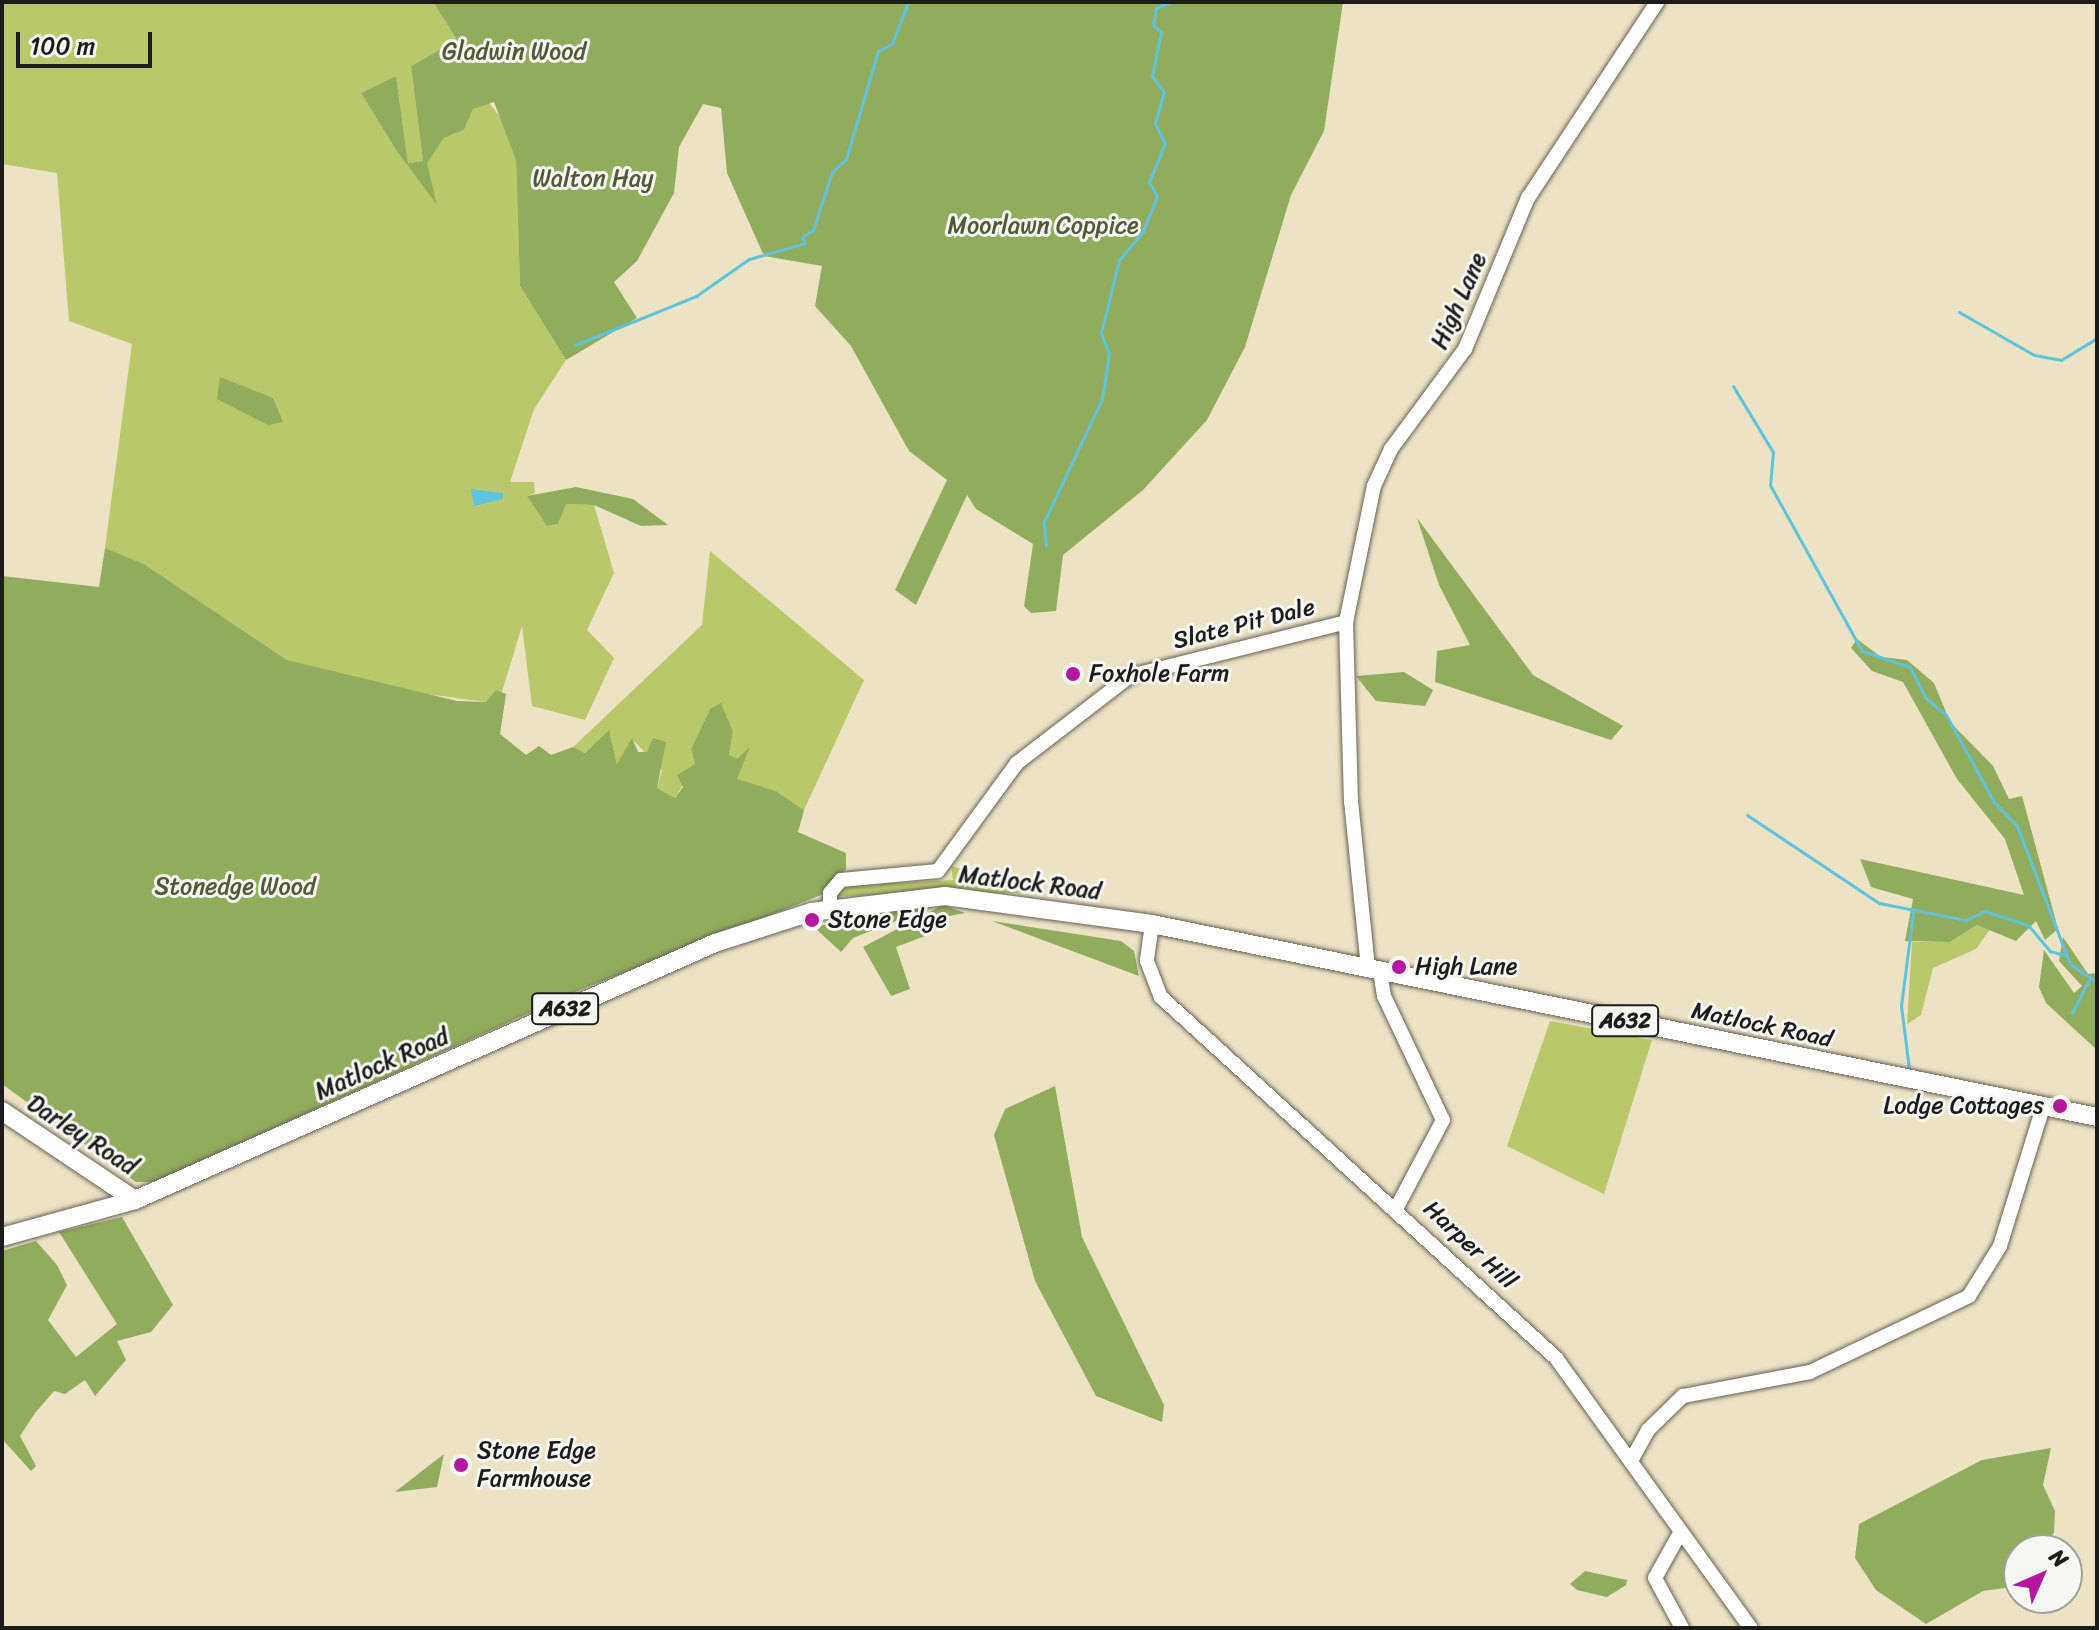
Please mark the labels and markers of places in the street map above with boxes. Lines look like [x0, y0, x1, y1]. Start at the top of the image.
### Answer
place label: Foxhole Farm [1089, 660, 1229, 688]
marker: Foxhole Farm [1064, 665, 1082, 683]
place label: Stone Edge [828, 906, 948, 934]
marker: Stone Edge [803, 911, 821, 929]
place label: High Lane [1415, 953, 1518, 981]
marker: High Lane [1390, 958, 1408, 976]
place label: Lodge Cottages [1884, 1092, 2044, 1120]
marker: Lodge Cottages [2051, 1097, 2069, 1115]
place label: Stone Edge Farmhouse [477, 1437, 597, 1493]
marker: Stone Edge Farmhouse [452, 1456, 470, 1474]

